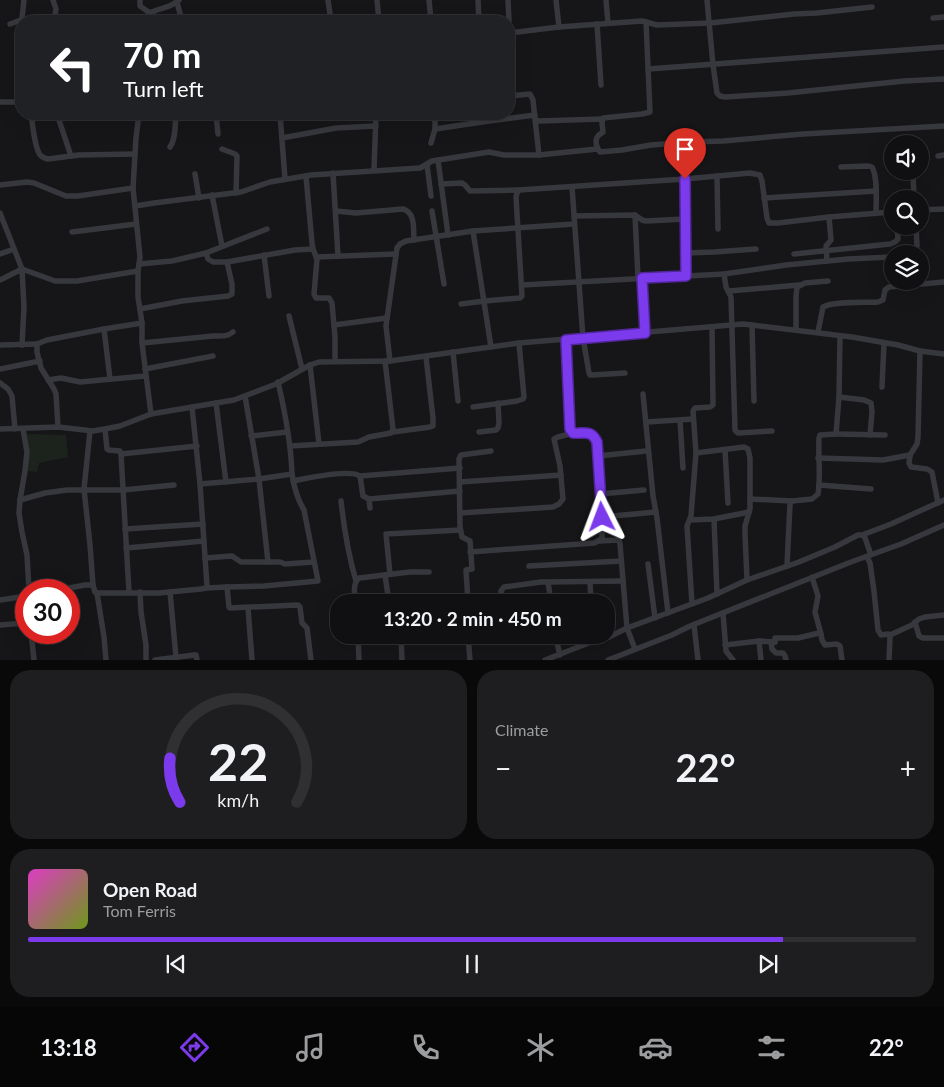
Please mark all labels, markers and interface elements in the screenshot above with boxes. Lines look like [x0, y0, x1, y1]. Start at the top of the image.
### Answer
text: 70 m [123, 33, 201, 75]
icon: left [40, 35, 105, 100]
text: Turn left [123, 75, 204, 102]
pin [664, 128, 706, 179]
icon: arrive [671, 135, 699, 163]
map controls [884, 135, 929, 290]
button: sound [884, 135, 929, 180]
button: search [884, 190, 929, 235]
button: layers [884, 245, 929, 290]
position arrow [575, 490, 627, 542]
speed limit sign: 30 [15, 579, 80, 644]
text: 13:20 · 2 min · 450 m [383, 607, 562, 630]
text: Climate [495, 720, 548, 739]
text: 22 [208, 730, 269, 792]
text: 22° [676, 744, 735, 790]
text: − [495, 751, 511, 785]
text: + [900, 751, 916, 785]
text: km/h [218, 789, 259, 811]
text: Open Road [103, 878, 197, 901]
text: Tom Ferris [103, 901, 176, 920]
icon: previous [162, 950, 190, 978]
icon: pause [458, 950, 486, 978]
icon: next [754, 950, 782, 978]
icon: directions [177, 1030, 212, 1065]
icon: music [293, 1030, 328, 1065]
icon: phone [408, 1030, 443, 1065]
icon: climate [523, 1030, 558, 1065]
icon: car [638, 1030, 673, 1065]
icon: filters [754, 1030, 789, 1065]
text: 13:18 [40, 1034, 97, 1061]
text: 22° [869, 1034, 904, 1061]

